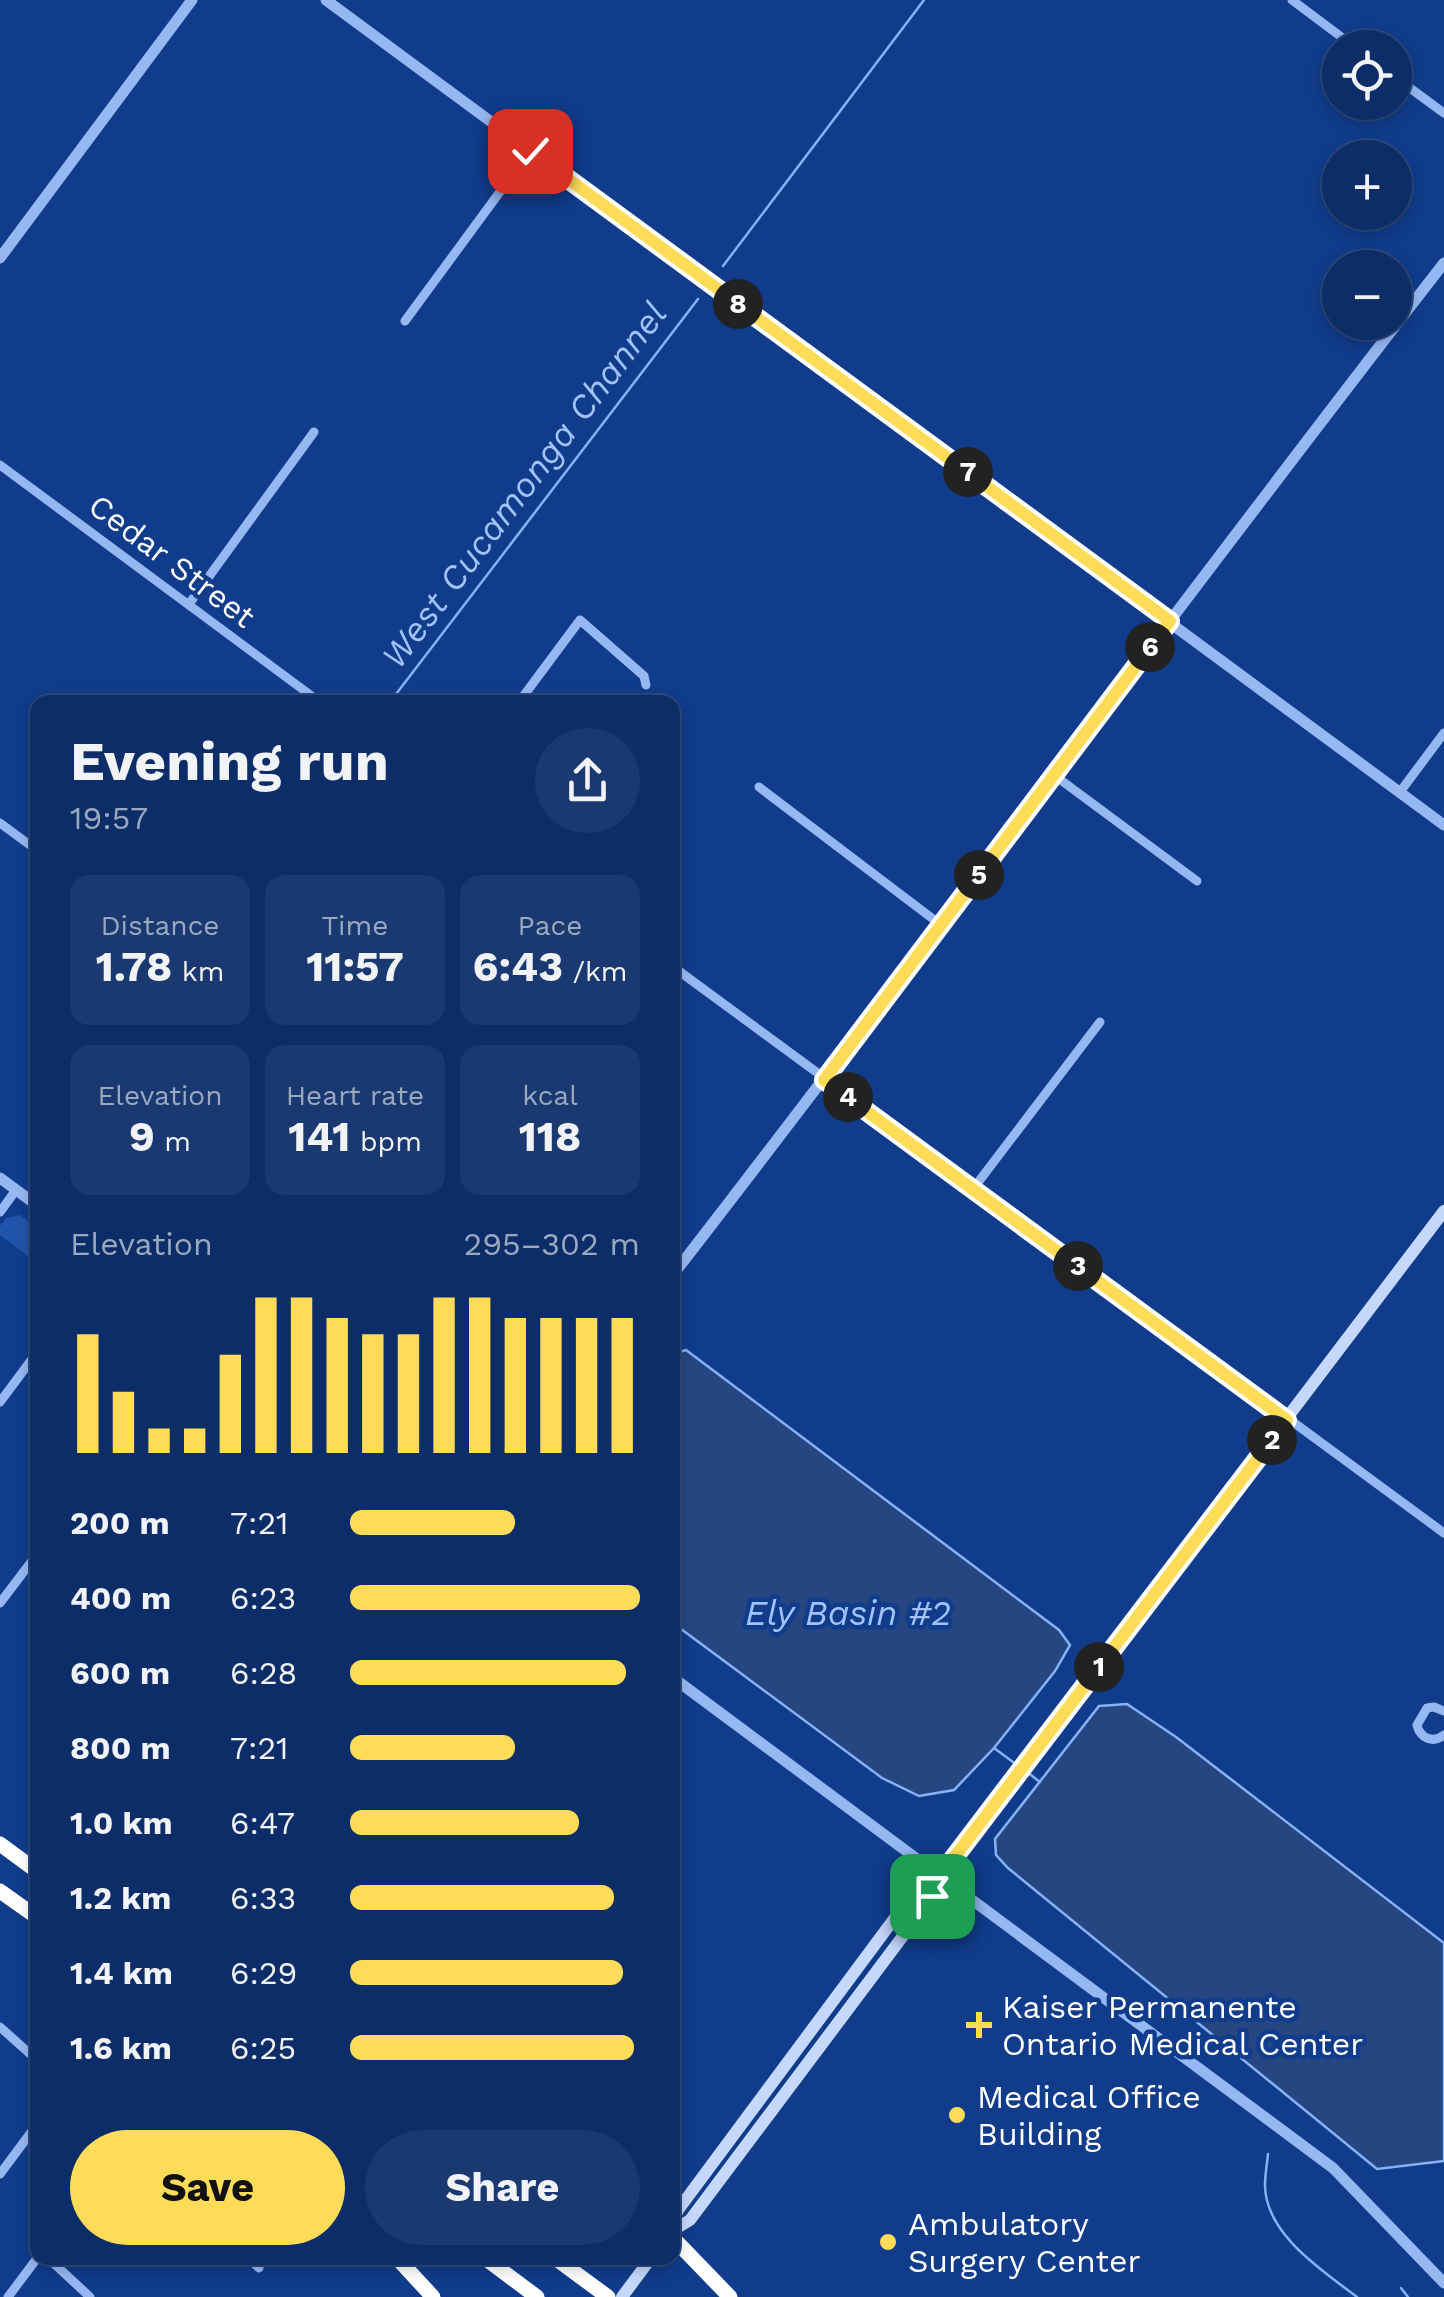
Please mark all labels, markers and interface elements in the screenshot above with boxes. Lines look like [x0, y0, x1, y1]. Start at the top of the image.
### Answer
map controls [1322, 30, 1412, 340]
button: locate [1322, 30, 1412, 120]
pin [488, 109, 573, 194]
icon: check [503, 124, 558, 179]
button: + [1322, 140, 1412, 230]
button: − [1322, 250, 1412, 340]
pin: 8 [713, 279, 763, 329]
text: 8 [729, 287, 747, 320]
water label: West Cucamonga Channel [373, 294, 675, 676]
pin: 7 [943, 447, 993, 497]
text: 7 [959, 455, 977, 488]
street label: Cedar Street [81, 486, 263, 636]
pin: 6 [1125, 622, 1175, 672]
text: 6 [1141, 630, 1159, 663]
button: share [535, 728, 640, 833]
text: Evening run [70, 729, 389, 793]
text: 19:57 [70, 799, 148, 837]
pin: 5 [954, 850, 1004, 900]
text: 5 [971, 858, 987, 891]
text: Distance [100, 909, 220, 942]
text: Time [322, 909, 388, 942]
text: Pace [518, 909, 582, 942]
text: 1.78 [96, 942, 172, 991]
text: 11:57 [306, 942, 404, 991]
text: 6:43 [473, 942, 563, 991]
text: km [172, 955, 224, 988]
text: /km [563, 955, 627, 988]
pin: 4 [823, 1072, 873, 1122]
text: Elevation [98, 1079, 223, 1112]
text: Heart rate [286, 1079, 424, 1112]
text: kcal [522, 1079, 578, 1112]
text: 4 [839, 1080, 857, 1113]
text: 9 [129, 1112, 155, 1161]
text: 141 [288, 1112, 350, 1161]
text: 118 [519, 1112, 581, 1161]
text: m [155, 1125, 191, 1158]
text: bpm [350, 1125, 422, 1158]
text: Elevation [70, 1225, 213, 1263]
text: 295–302 m [464, 1225, 640, 1263]
pin: 3 [1053, 1241, 1103, 1291]
text: 3 [1070, 1249, 1086, 1282]
pin: 2 [1247, 1415, 1297, 1465]
text: 2 [1264, 1423, 1280, 1456]
text: 200 m [70, 1504, 170, 1542]
text: 7:21 [230, 1504, 289, 1542]
text: 400 m [70, 1579, 171, 1617]
text: 6:23 [230, 1579, 296, 1617]
water label: Ely Basin #2 [745, 1592, 951, 1634]
pin: 1 [1074, 1642, 1124, 1692]
text: 1 [1093, 1650, 1105, 1683]
text: 600 m [70, 1654, 170, 1692]
text: 6:28 [230, 1654, 297, 1692]
text: 800 m [70, 1729, 171, 1767]
text: 7:21 [230, 1729, 289, 1767]
text: 1.0 km [70, 1804, 173, 1842]
text: 6:47 [230, 1804, 295, 1842]
pin [890, 1854, 975, 1939]
icon: arrive [905, 1869, 960, 1924]
text: 1.2 km [70, 1879, 171, 1917]
text: 6:33 [230, 1879, 296, 1917]
text: 1.4 km [70, 1954, 173, 1992]
text: 6:29 [230, 1954, 297, 1992]
place label: Kaiser Permanente Ontario Medical Center [1002, 1988, 1363, 2063]
marker: Kaiser Permanente Ontario Medical Center [966, 2012, 992, 2038]
text: 1.6 km [70, 2029, 172, 2067]
text: 6:25 [230, 2029, 296, 2067]
place label: Medical Office Building [977, 2078, 1201, 2153]
marker: Medical Office Building [946, 2104, 968, 2126]
button: Save [70, 2130, 345, 2245]
button: Share [365, 2130, 640, 2245]
place label: Ambulatory Surgery Center [908, 2205, 1140, 2280]
marker: Ambulatory Surgery Center [877, 2231, 899, 2253]

